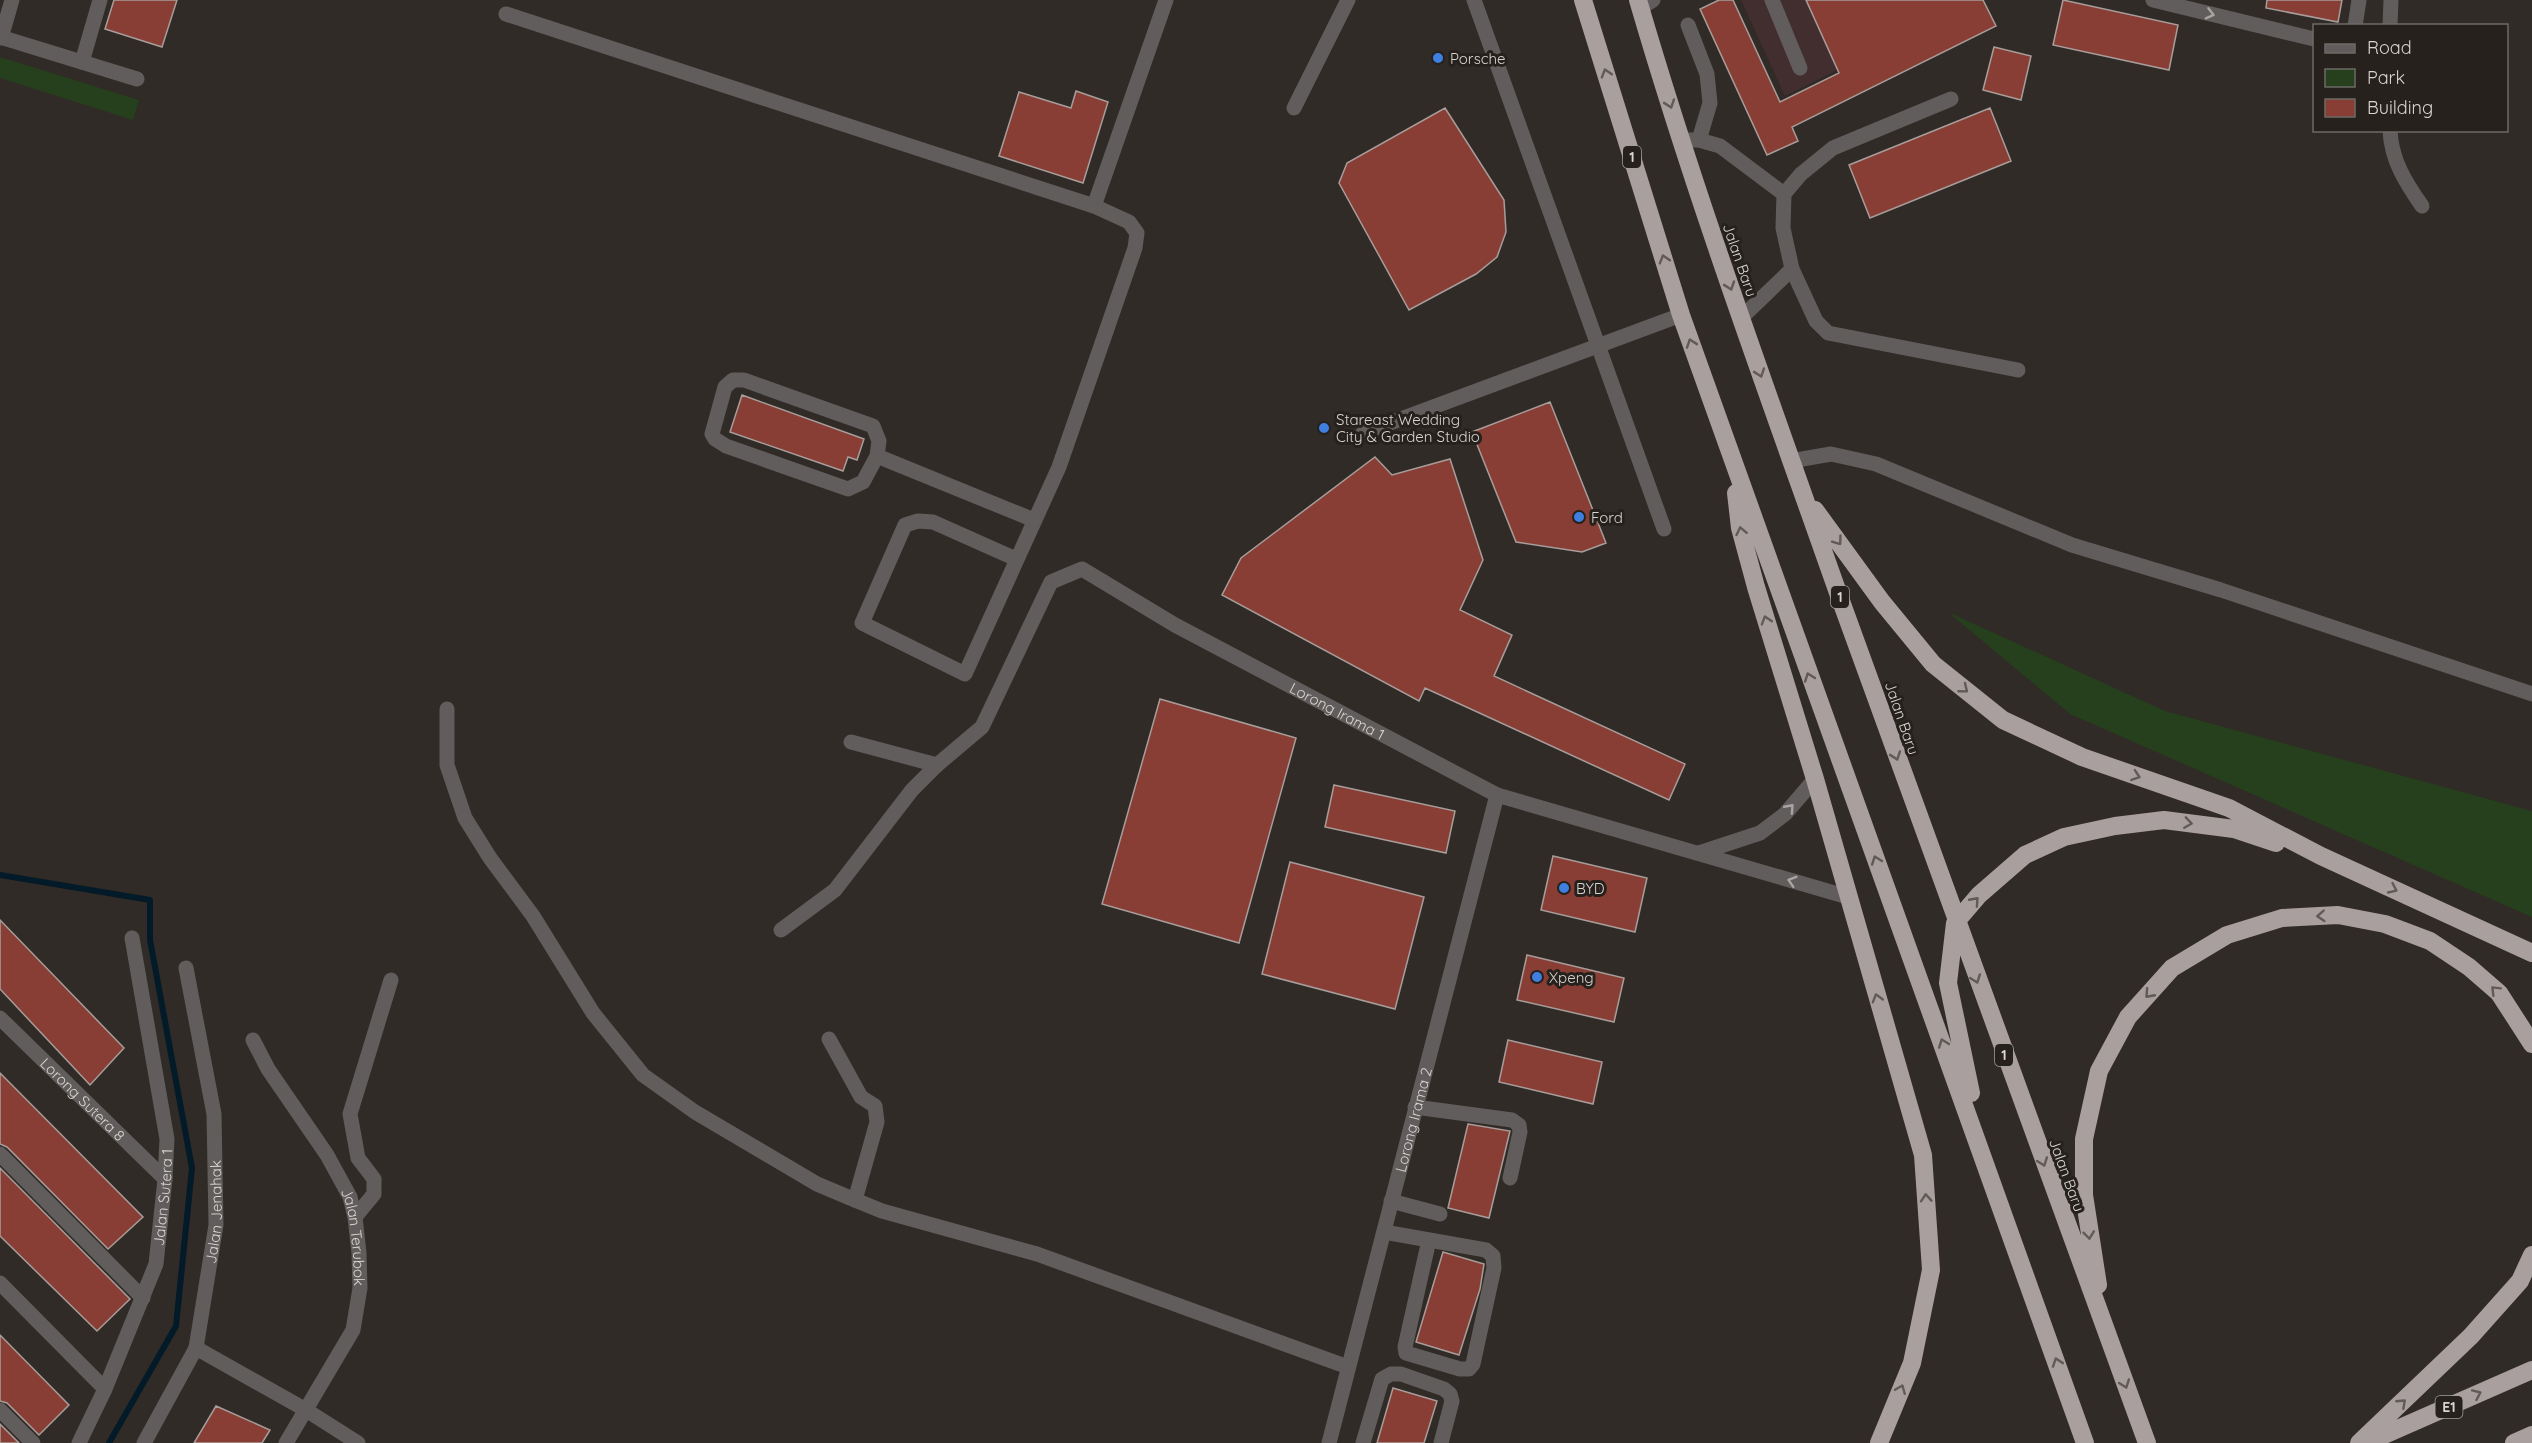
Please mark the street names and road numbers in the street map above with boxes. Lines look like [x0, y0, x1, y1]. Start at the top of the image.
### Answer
road number: 1 [1623, 146, 1641, 168]
street label: Jalan Baru [1719, 221, 1761, 299]
road number: 1 [1831, 586, 1849, 608]
street label: Lorong Irama 1 [1287, 678, 1388, 744]
street label: Jalan Baru [1881, 679, 1923, 757]
road number: 1 [1995, 1044, 2013, 1066]
street label: Lorong Sutera 8 [37, 1053, 129, 1145]
street label: Lorong Irama 2 [1390, 1065, 1435, 1174]
street label: Jalan Baru [2045, 1136, 2089, 1214]
street label: Jalan Sutera 1 [148, 1148, 176, 1247]
street label: Jalan Jenahak [200, 1160, 225, 1265]
street label: Jalan Terubok [337, 1184, 369, 1286]
road number: E1 [2436, 1396, 2462, 1418]

